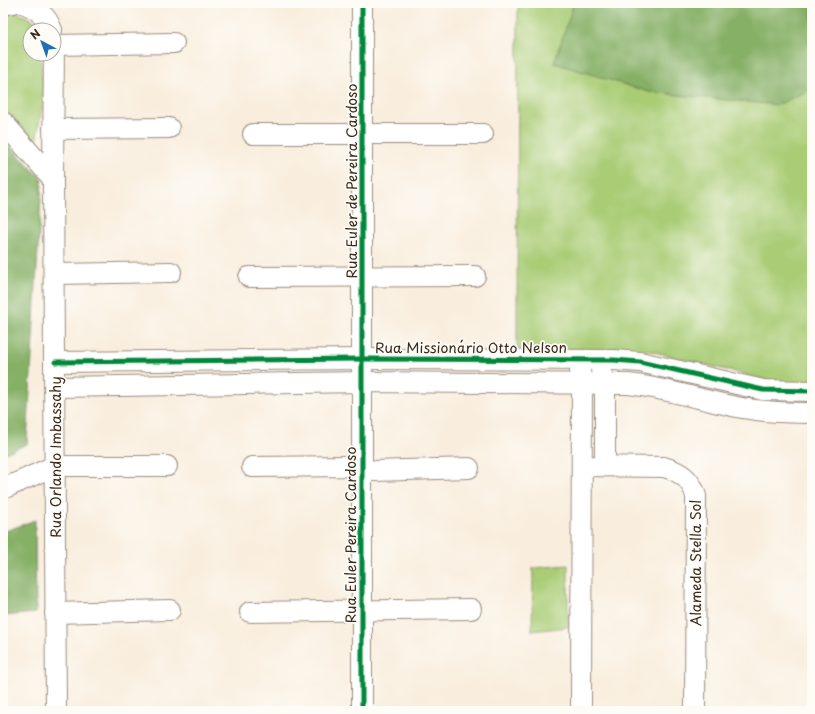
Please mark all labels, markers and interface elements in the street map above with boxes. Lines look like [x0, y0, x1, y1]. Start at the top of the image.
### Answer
north arrow [22, 22, 62, 62]
text: N [26, 25, 44, 43]
street label: Rua Euler de Pereira Cardoso [341, 83, 362, 278]
street label: Rua Missionário Otto Nelson [375, 337, 567, 358]
street label: Rua Orlando Imbassahy [45, 376, 66, 538]
street label: Rua Euler Pereira Cardoso [340, 447, 361, 623]
street label: Alameda Stella Sol [685, 500, 706, 626]

